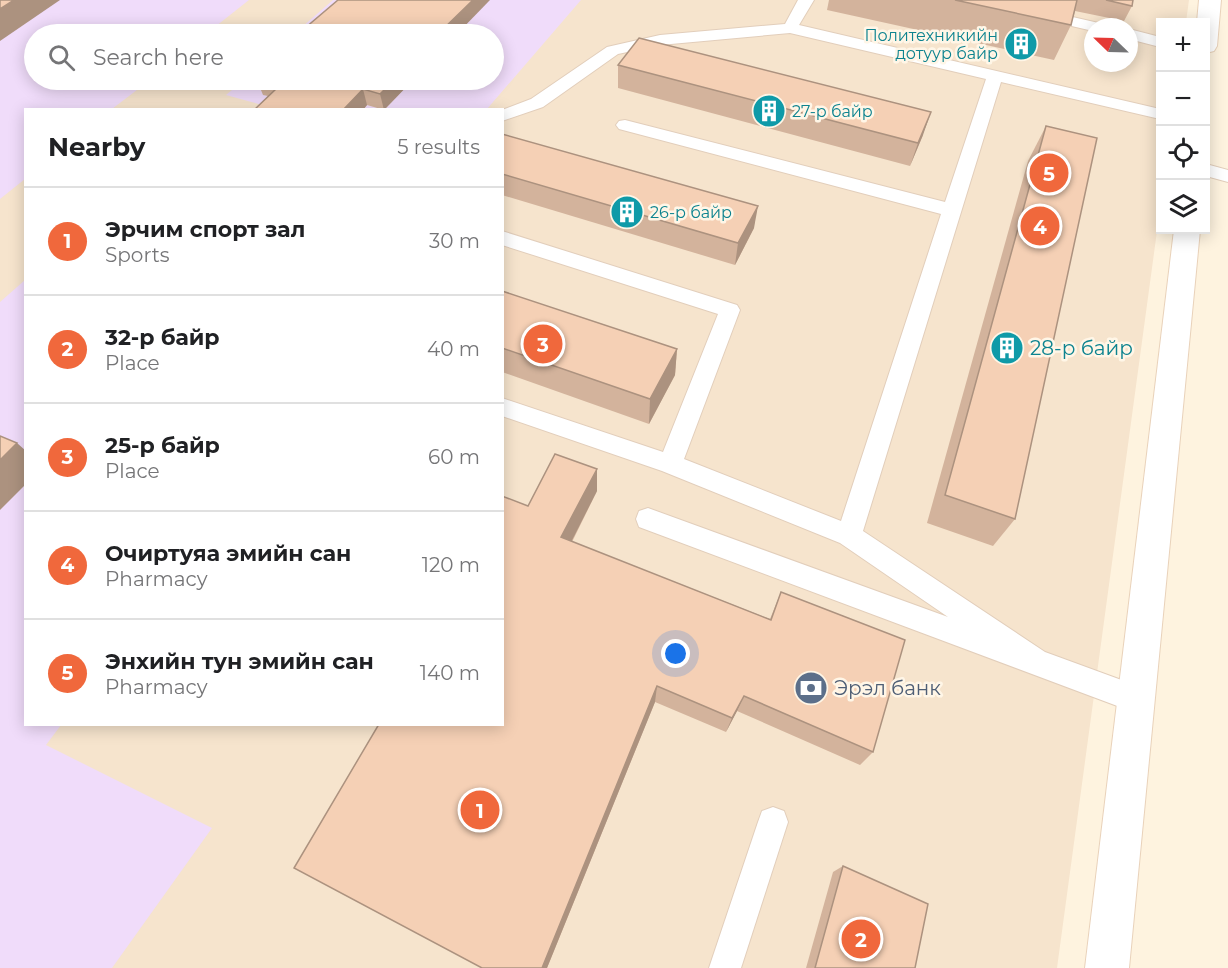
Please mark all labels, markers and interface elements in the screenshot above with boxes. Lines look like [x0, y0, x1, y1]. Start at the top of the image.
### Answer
north arrow [1084, 18, 1138, 72]
map controls [1156, 18, 1210, 234]
button: + [1156, 18, 1210, 72]
search box [24, 24, 504, 90]
place label: Политехникийн дотуур байр [864, 26, 998, 63]
building icon: Политехникийн дотуур байр [1003, 26, 1039, 62]
icon: search [45, 41, 78, 74]
text: Search here [93, 44, 224, 71]
button: − [1156, 72, 1210, 126]
building icon: 27-р байр [751, 93, 787, 129]
place label: 27-р байр [792, 102, 873, 121]
button: locate [1156, 126, 1210, 180]
text: Nearby [48, 131, 145, 163]
text: 5 results [397, 135, 480, 159]
pin: 5 [1030, 150, 1068, 195]
button: layers [1156, 180, 1210, 234]
building icon: 26-р байр [609, 194, 645, 230]
place label: 26-р байр [650, 203, 732, 222]
pin: 4 [1020, 204, 1060, 248]
text: Эрчим спорт зал [105, 216, 305, 243]
text: 1 [64, 229, 71, 253]
text: 30 m [429, 229, 480, 253]
text: Sports [105, 243, 170, 267]
pin: 3 [524, 322, 562, 366]
text: 32-р байр [105, 324, 220, 351]
building icon: 28-р байр [989, 330, 1025, 366]
place label: 28-р байр [1030, 336, 1133, 360]
text: 2 [62, 337, 73, 361]
text: 40 m [427, 337, 480, 361]
text: Place [105, 351, 160, 375]
text: 25-р байр [105, 432, 220, 459]
text: 3 [62, 445, 73, 469]
text: 60 m [428, 445, 480, 469]
text: Place [105, 459, 160, 483]
text: Очиртуяа эмийн сан [105, 540, 351, 567]
text: 4 [61, 553, 74, 577]
text: 120 m [422, 553, 480, 577]
text: Pharmacy [105, 567, 208, 591]
your location [661, 639, 690, 668]
text: Энхийн тун эмийн сан [105, 648, 374, 675]
text: 5 [62, 661, 73, 685]
text: 140 m [420, 661, 480, 685]
bank icon: Эрэл банк [793, 670, 829, 706]
text: Pharmacy [105, 675, 208, 699]
place label: Эрэл банк [834, 676, 941, 700]
pin: 1 [460, 788, 500, 832]
pin: 2 [842, 916, 880, 962]

